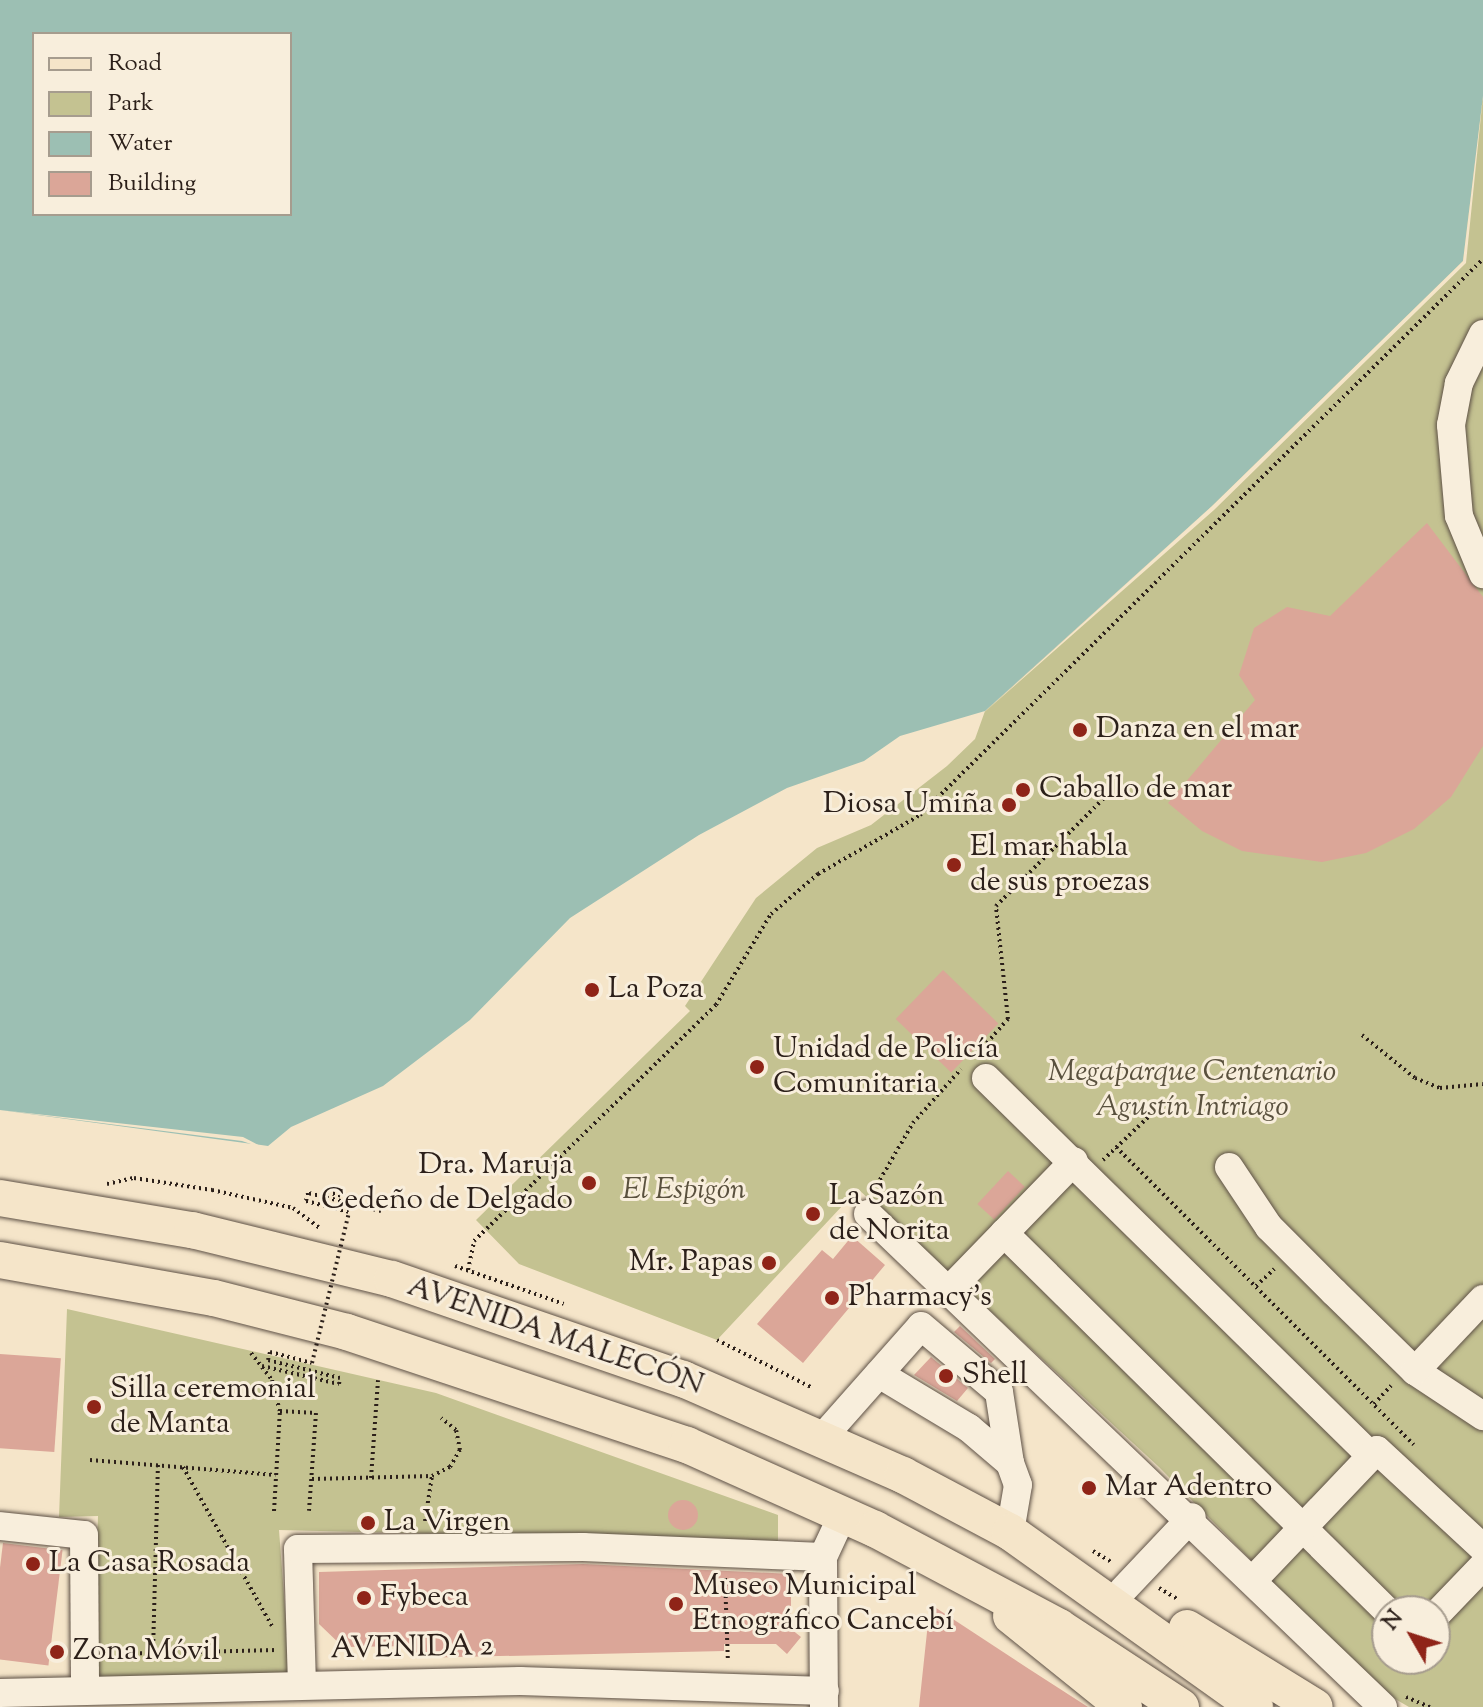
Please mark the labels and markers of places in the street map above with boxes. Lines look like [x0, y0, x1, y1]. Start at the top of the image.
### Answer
place label: Danza en el mar [1096, 712, 1299, 748]
marker: Danza en el mar [1071, 721, 1089, 739]
place label: Caballo de mar [1039, 772, 1232, 808]
marker: Caballo de mar [1014, 781, 1032, 799]
place label: Diosa Umiña [823, 787, 993, 823]
marker: Diosa Umiña [1000, 796, 1018, 814]
place label: El mar habla de sus proezas [970, 830, 1150, 900]
marker: El mar habla de sus proezas [945, 856, 963, 874]
place label: La Poza [608, 972, 704, 1008]
marker: La Poza [583, 981, 601, 999]
place label: Unidad de Policía Comunitaria [773, 1032, 999, 1102]
marker: Unidad de Policía Comunitaria [748, 1058, 766, 1076]
place label: Dra. Maruja Cedeño de Delgado [321, 1148, 573, 1218]
marker: Dra. Maruja Cedeño de Delgado [580, 1174, 598, 1192]
place label: La Sazón de Norita [829, 1179, 950, 1250]
marker: La Sazón de Norita [804, 1205, 822, 1223]
place label: Mr. Papas [629, 1245, 753, 1281]
marker: Mr. Papas [760, 1254, 778, 1272]
place label: Pharmacy's [848, 1280, 992, 1316]
marker: Pharmacy's [823, 1289, 841, 1307]
place label: Shell [962, 1358, 1028, 1394]
marker: Shell [937, 1367, 955, 1385]
place label: Silla ceremonial de Manta [110, 1372, 315, 1442]
marker: Silla ceremonial de Manta [85, 1398, 103, 1416]
place label: Mar Adentro [1105, 1470, 1272, 1506]
marker: Mar Adentro [1080, 1479, 1098, 1497]
place label: La Virgen [384, 1505, 511, 1541]
marker: La Virgen [359, 1514, 377, 1532]
place label: La Casa Rosada [49, 1546, 250, 1582]
marker: La Casa Rosada [24, 1555, 42, 1573]
place label: Museo Municipal Etnográfico Cancebí [692, 1569, 954, 1640]
place label: Fybeca [380, 1580, 469, 1616]
marker: Fybeca [355, 1589, 373, 1607]
marker: Museo Municipal Etnográfico Cancebí [667, 1595, 685, 1613]
place label: Zona Móvil [73, 1634, 219, 1670]
marker: Zona Móvil [48, 1643, 66, 1661]

